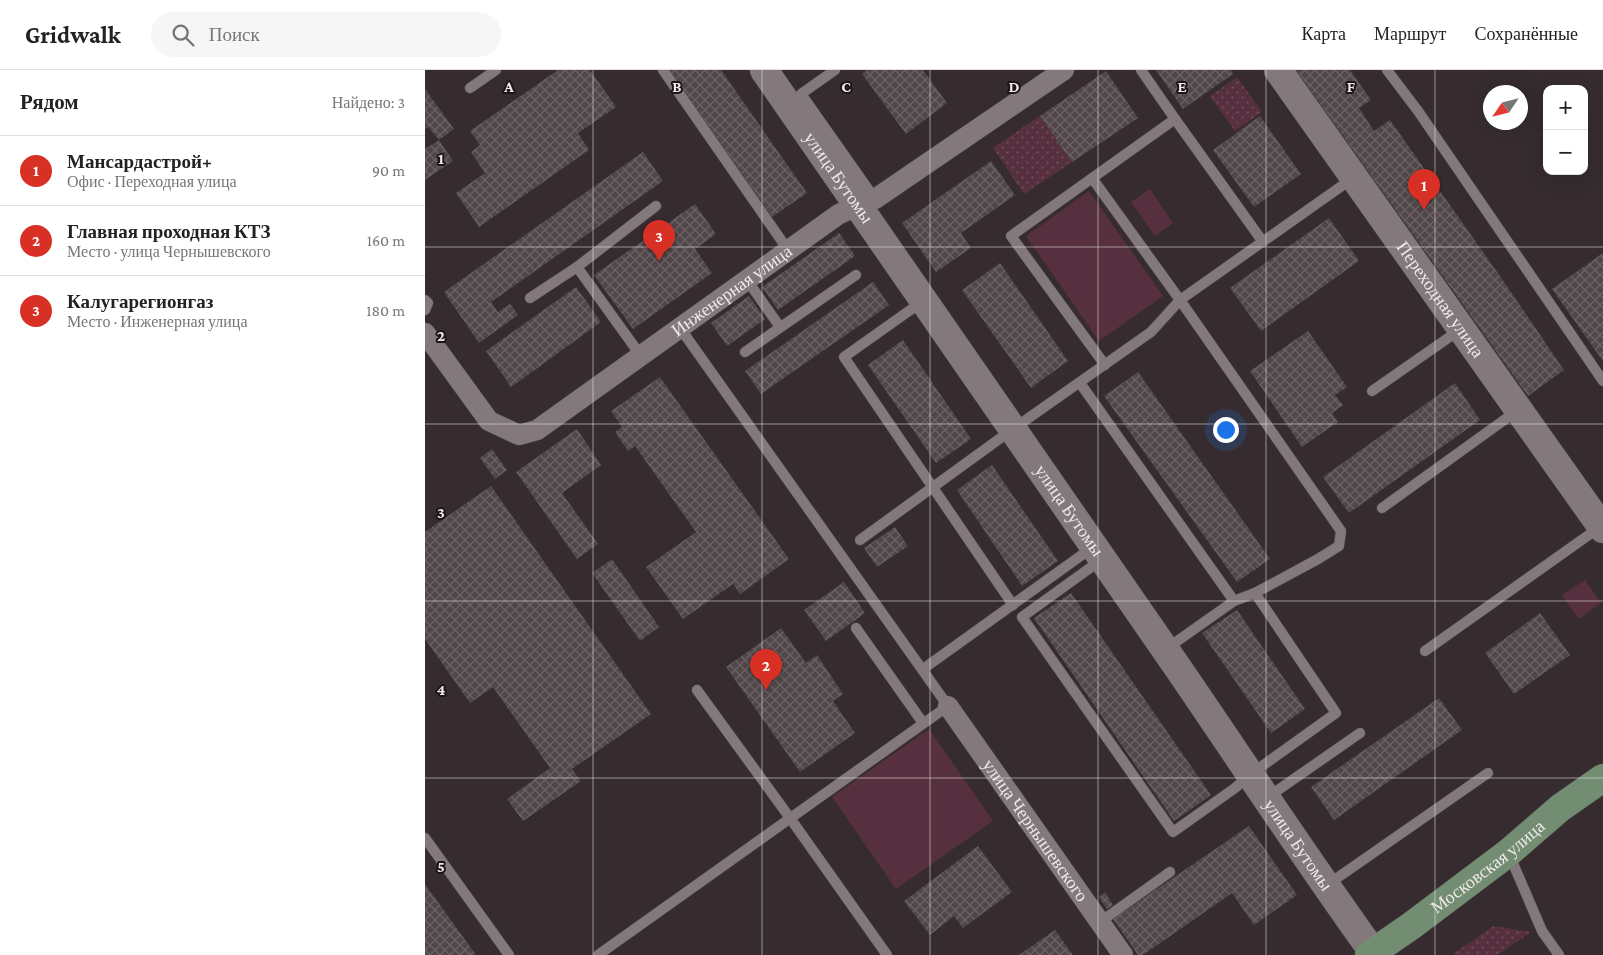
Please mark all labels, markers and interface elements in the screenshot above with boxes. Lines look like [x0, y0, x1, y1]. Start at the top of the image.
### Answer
search box [151, 12, 501, 57]
text: Gridwalk [25, 21, 121, 48]
icon: search [169, 21, 197, 49]
text: Поиск [209, 24, 260, 45]
text: Карта [1301, 24, 1346, 44]
text: Маршрут [1374, 24, 1446, 44]
text: Сохранённые [1474, 24, 1578, 44]
text: A [503, 78, 514, 95]
text: B [672, 78, 682, 95]
text: C [841, 78, 851, 95]
text: D [1008, 78, 1020, 95]
text: E [1177, 78, 1187, 95]
text: F [1347, 78, 1356, 95]
north arrow [1483, 85, 1528, 130]
map controls [1543, 85, 1588, 175]
button: + [1543, 85, 1588, 130]
text: Рядом [20, 90, 79, 114]
text: Найдено: 3 [332, 94, 405, 111]
street label: улица Бутомы [800, 128, 877, 227]
button: − [1543, 130, 1588, 175]
text: 1 [438, 150, 444, 167]
text: Мансардастрой+ [67, 151, 212, 172]
text: 1 [33, 162, 39, 179]
text: 90 m [372, 162, 405, 179]
pin: 1 [1408, 169, 1440, 210]
text: Офис · Переходная улица [67, 173, 237, 190]
pin: 3 [643, 220, 675, 261]
text: Главная проходная КТЗ [67, 221, 271, 242]
text: 2 [32, 232, 40, 249]
text: 160 m [367, 232, 405, 249]
street label: Переходная улица [1392, 237, 1488, 361]
street label: Инженерная улица [668, 241, 796, 341]
text: Место · улица Чернышевского [67, 243, 271, 260]
text: Калугарегионгаз [67, 291, 213, 312]
text: 3 [32, 302, 40, 319]
text: 180 m [366, 302, 405, 319]
text: Место · Инженерная улица [67, 313, 248, 330]
text: 2 [437, 327, 445, 344]
your location [1213, 417, 1239, 443]
street label: улица Бутомы [1031, 461, 1108, 560]
text: 3 [437, 504, 445, 521]
pin: 2 [750, 649, 782, 690]
text: 4 [437, 681, 446, 698]
street label: улица Чернышевского [979, 755, 1092, 905]
street label: улица Бутомы [1260, 795, 1336, 894]
street label: Московская улица [1427, 816, 1549, 917]
text: 5 [437, 858, 445, 875]

